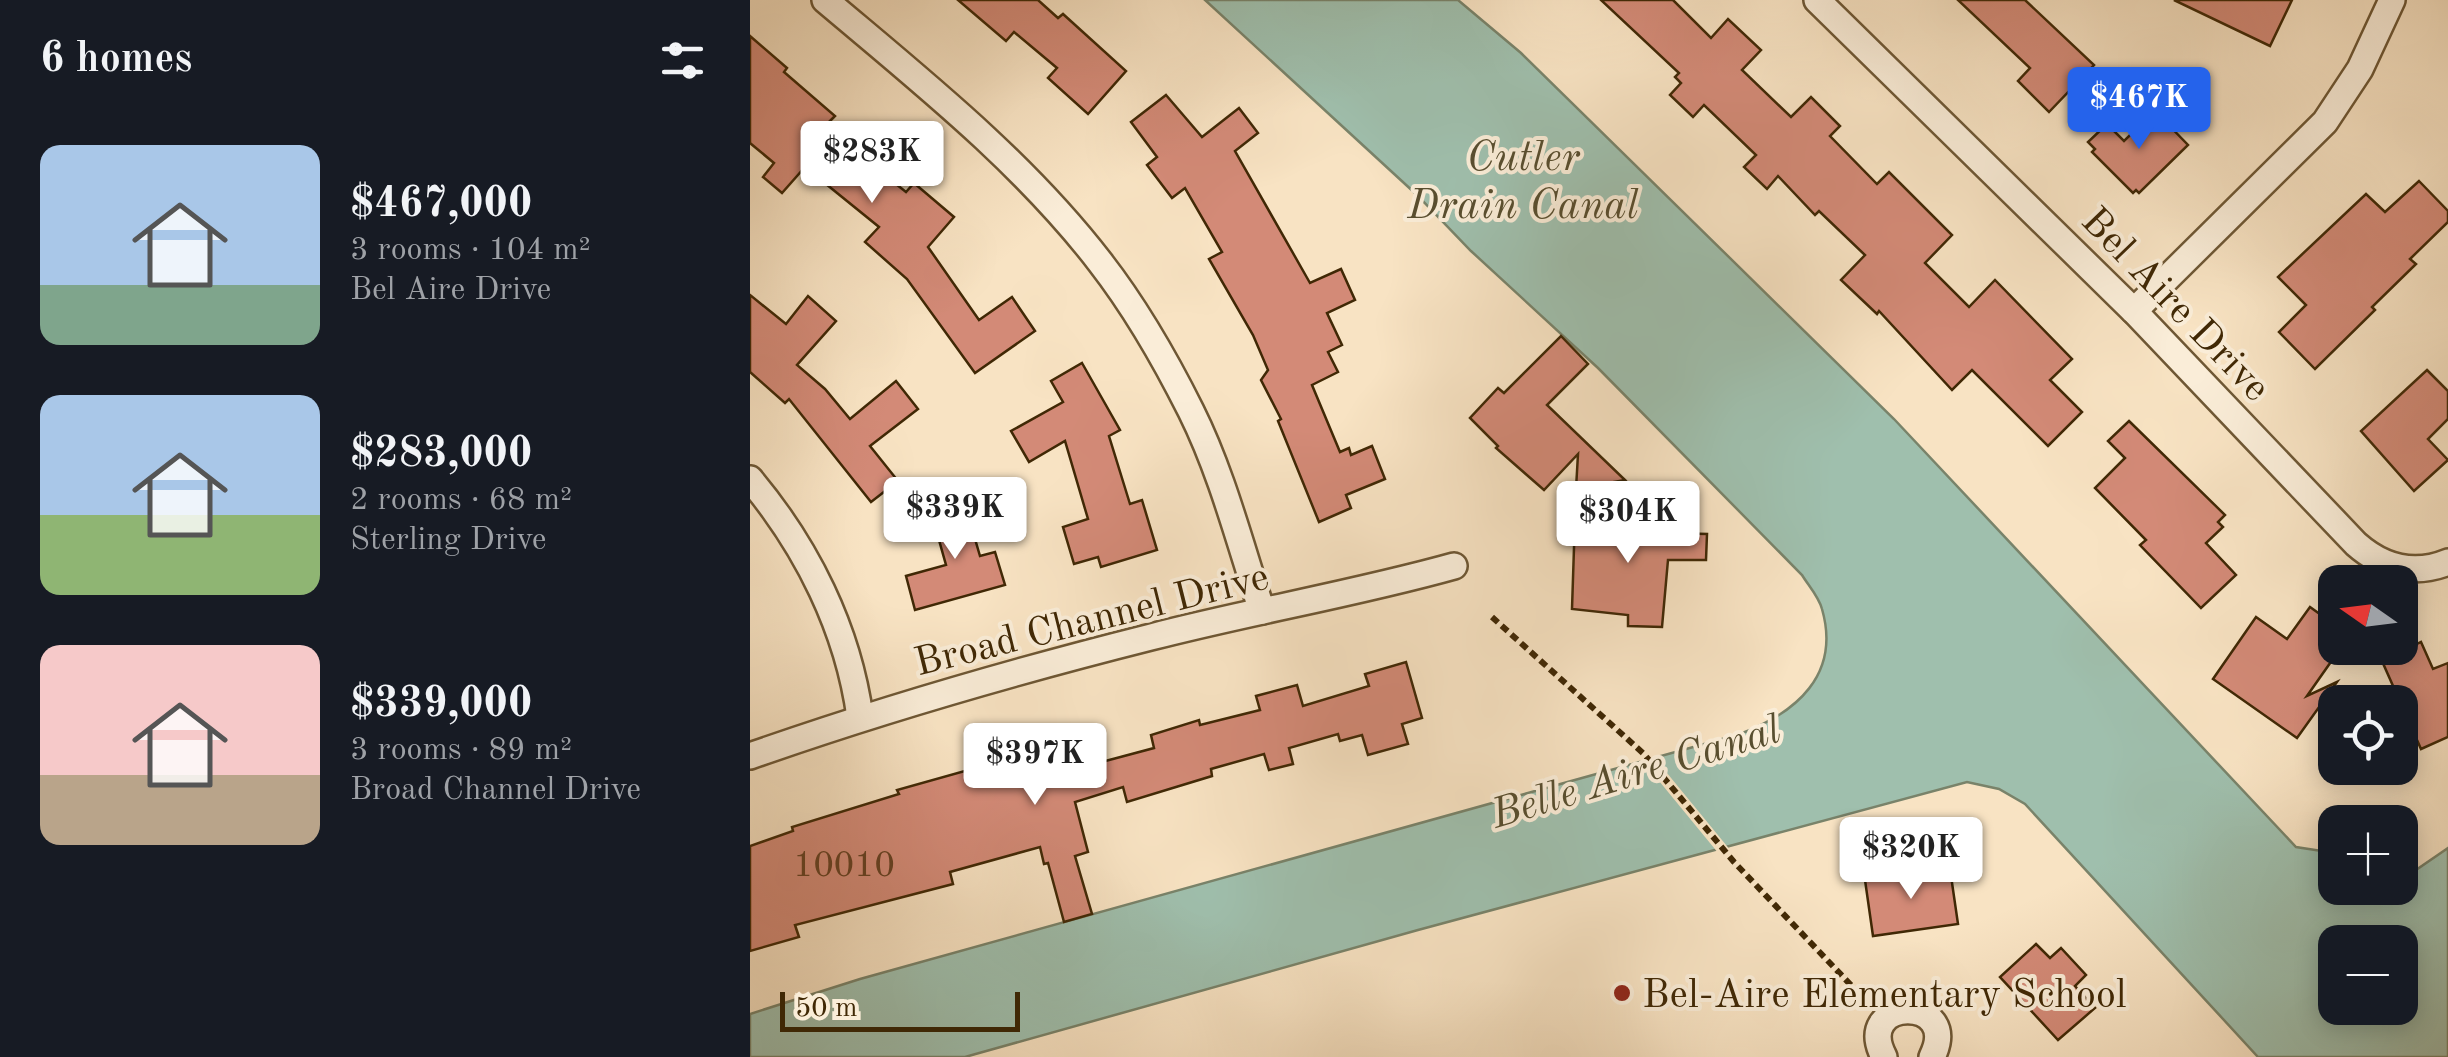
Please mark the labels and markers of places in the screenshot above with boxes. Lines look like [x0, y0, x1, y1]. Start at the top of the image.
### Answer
pin: $467K [2069, 67, 2209, 152]
pin: $283K [802, 121, 942, 206]
pin: $339K [885, 477, 1025, 562]
pin: $304K [1558, 481, 1698, 566]
pin: $397K [965, 723, 1105, 808]
pin: $320K [1841, 817, 1981, 902]
place label: Bel-Aire Elementary School [1642, 977, 2127, 1017]
marker: Bel-Aire Elementary School [1611, 982, 1633, 1004]

